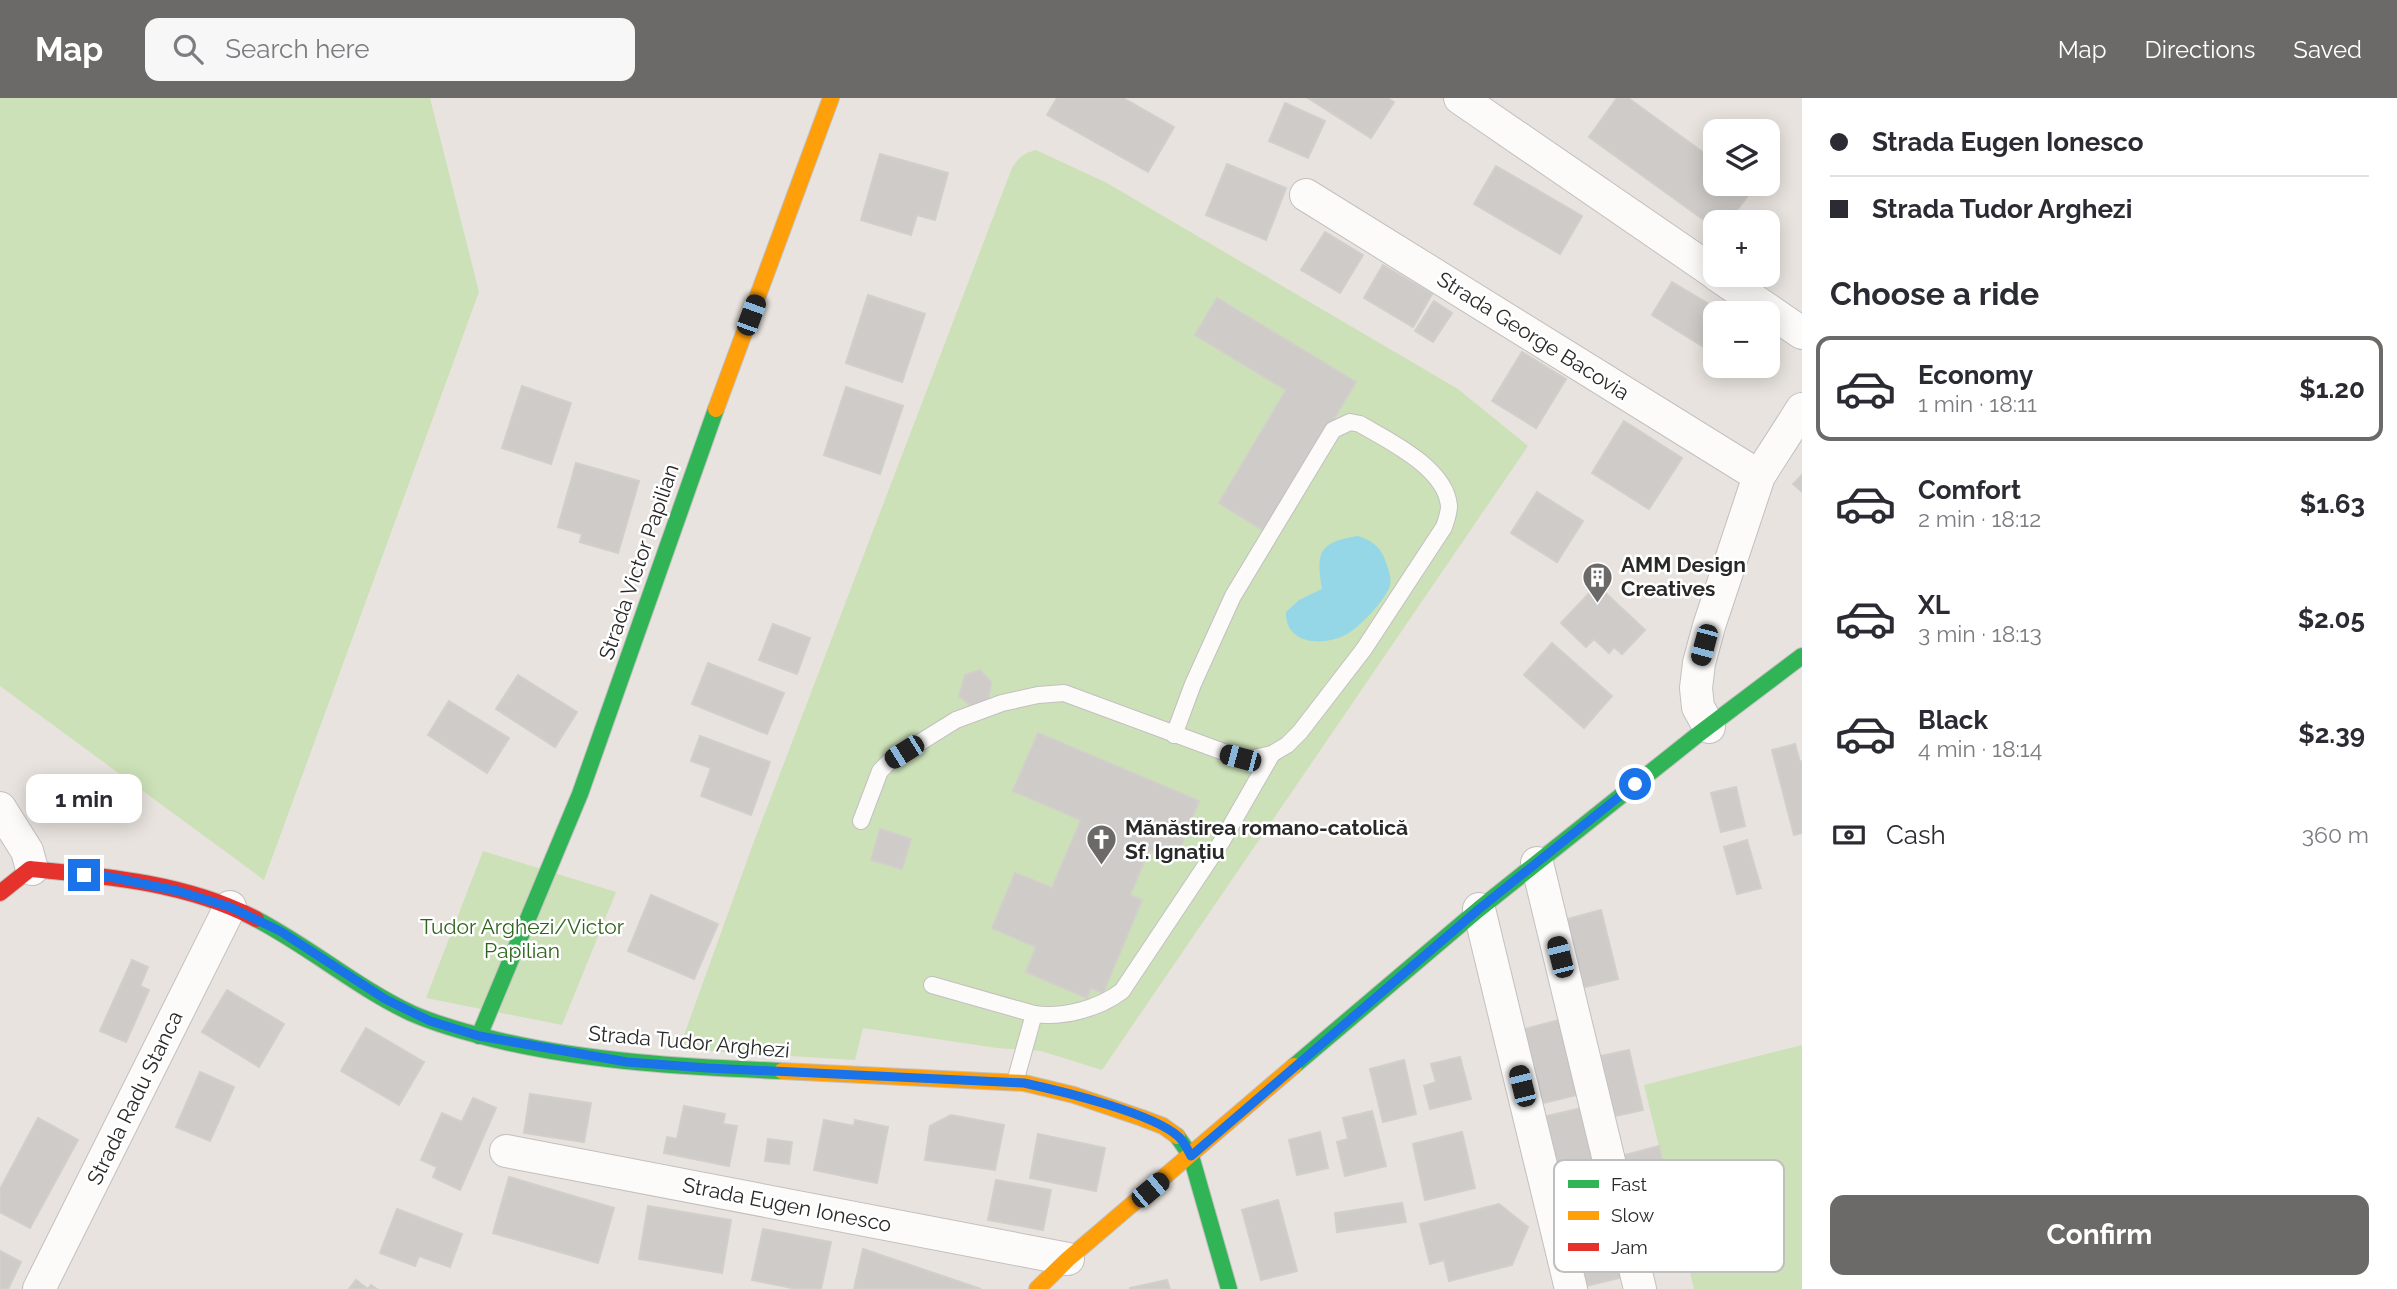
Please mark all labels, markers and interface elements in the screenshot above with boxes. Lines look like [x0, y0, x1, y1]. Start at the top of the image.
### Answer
search box [145, 18, 635, 81]
text: Map [35, 30, 103, 69]
icon: search [169, 30, 207, 68]
text: Search here [225, 34, 370, 64]
text: Map [2058, 35, 2107, 64]
text: Directions [2145, 35, 2255, 64]
text: Saved [2293, 35, 2362, 64]
map controls [1703, 119, 1780, 378]
button: layers [1703, 119, 1780, 196]
text: Strada Eugen Ionesco [1872, 127, 2143, 157]
text: Strada Tudor Arghezi [1872, 194, 2132, 224]
button: + [1703, 210, 1780, 287]
street label: Strada George Bacovia [1433, 266, 1634, 405]
text: Choose a ride [1830, 275, 2039, 312]
car [734, 292, 769, 338]
button: − [1703, 301, 1780, 378]
icon: car [1834, 357, 1897, 420]
text: Economy [1918, 360, 2033, 390]
text: $1.20 [2299, 374, 2365, 404]
text: 1 min · 18:11 [1918, 390, 2037, 417]
street label: Strada Victor Papilian [593, 461, 684, 663]
icon: car [1834, 472, 1897, 535]
text: Comfort [1918, 475, 2021, 505]
text: $1.63 [2300, 489, 2365, 519]
text: 2 min · 18:12 [1918, 505, 2041, 532]
place label: AMM Design Creatives [1621, 552, 1746, 601]
building icon: AMM Design Creatives [1581, 560, 1615, 604]
icon: car [1834, 587, 1897, 650]
text: XL [1918, 590, 1950, 620]
text: $2.05 [2298, 604, 2365, 634]
text: 3 min · 18:13 [1918, 620, 2042, 647]
car [1689, 622, 1720, 668]
icon: car [1834, 702, 1897, 765]
text: Black [1918, 705, 1988, 735]
text: $2.39 [2298, 719, 2365, 749]
car [881, 732, 928, 772]
text: 4 min · 18:14 [1918, 735, 2042, 762]
car [1217, 742, 1264, 774]
route start [1619, 768, 1651, 800]
callout: 1 min [26, 774, 142, 822]
text: 1 min [55, 785, 113, 812]
place label: Mănăstirea romano-catolică Sf. Ignațiu [1125, 815, 1408, 864]
icon: cash [1830, 816, 1868, 854]
text: Cash [1886, 820, 1946, 850]
text: 360 m [2302, 821, 2369, 848]
church icon: Mănăstirea romano-catolică Sf. Ignațiu [1085, 823, 1119, 867]
route end [68, 859, 100, 891]
park label: Tudor Arghezi/Victor Papilian [420, 914, 625, 963]
car [1545, 934, 1576, 980]
street label: Strada Radu Stanca [82, 1007, 188, 1189]
street label: Strada Tudor Arghezi [587, 1020, 791, 1063]
car [1507, 1063, 1538, 1109]
legend [1554, 1160, 1784, 1272]
car [1128, 1168, 1173, 1212]
street label: Strada Eugen Ionesco [681, 1172, 894, 1237]
text: Fast [1611, 1173, 1647, 1195]
button: Confirm [1830, 1195, 2369, 1275]
text: Slow [1611, 1204, 1655, 1226]
text: Jam [1611, 1236, 1648, 1258]

